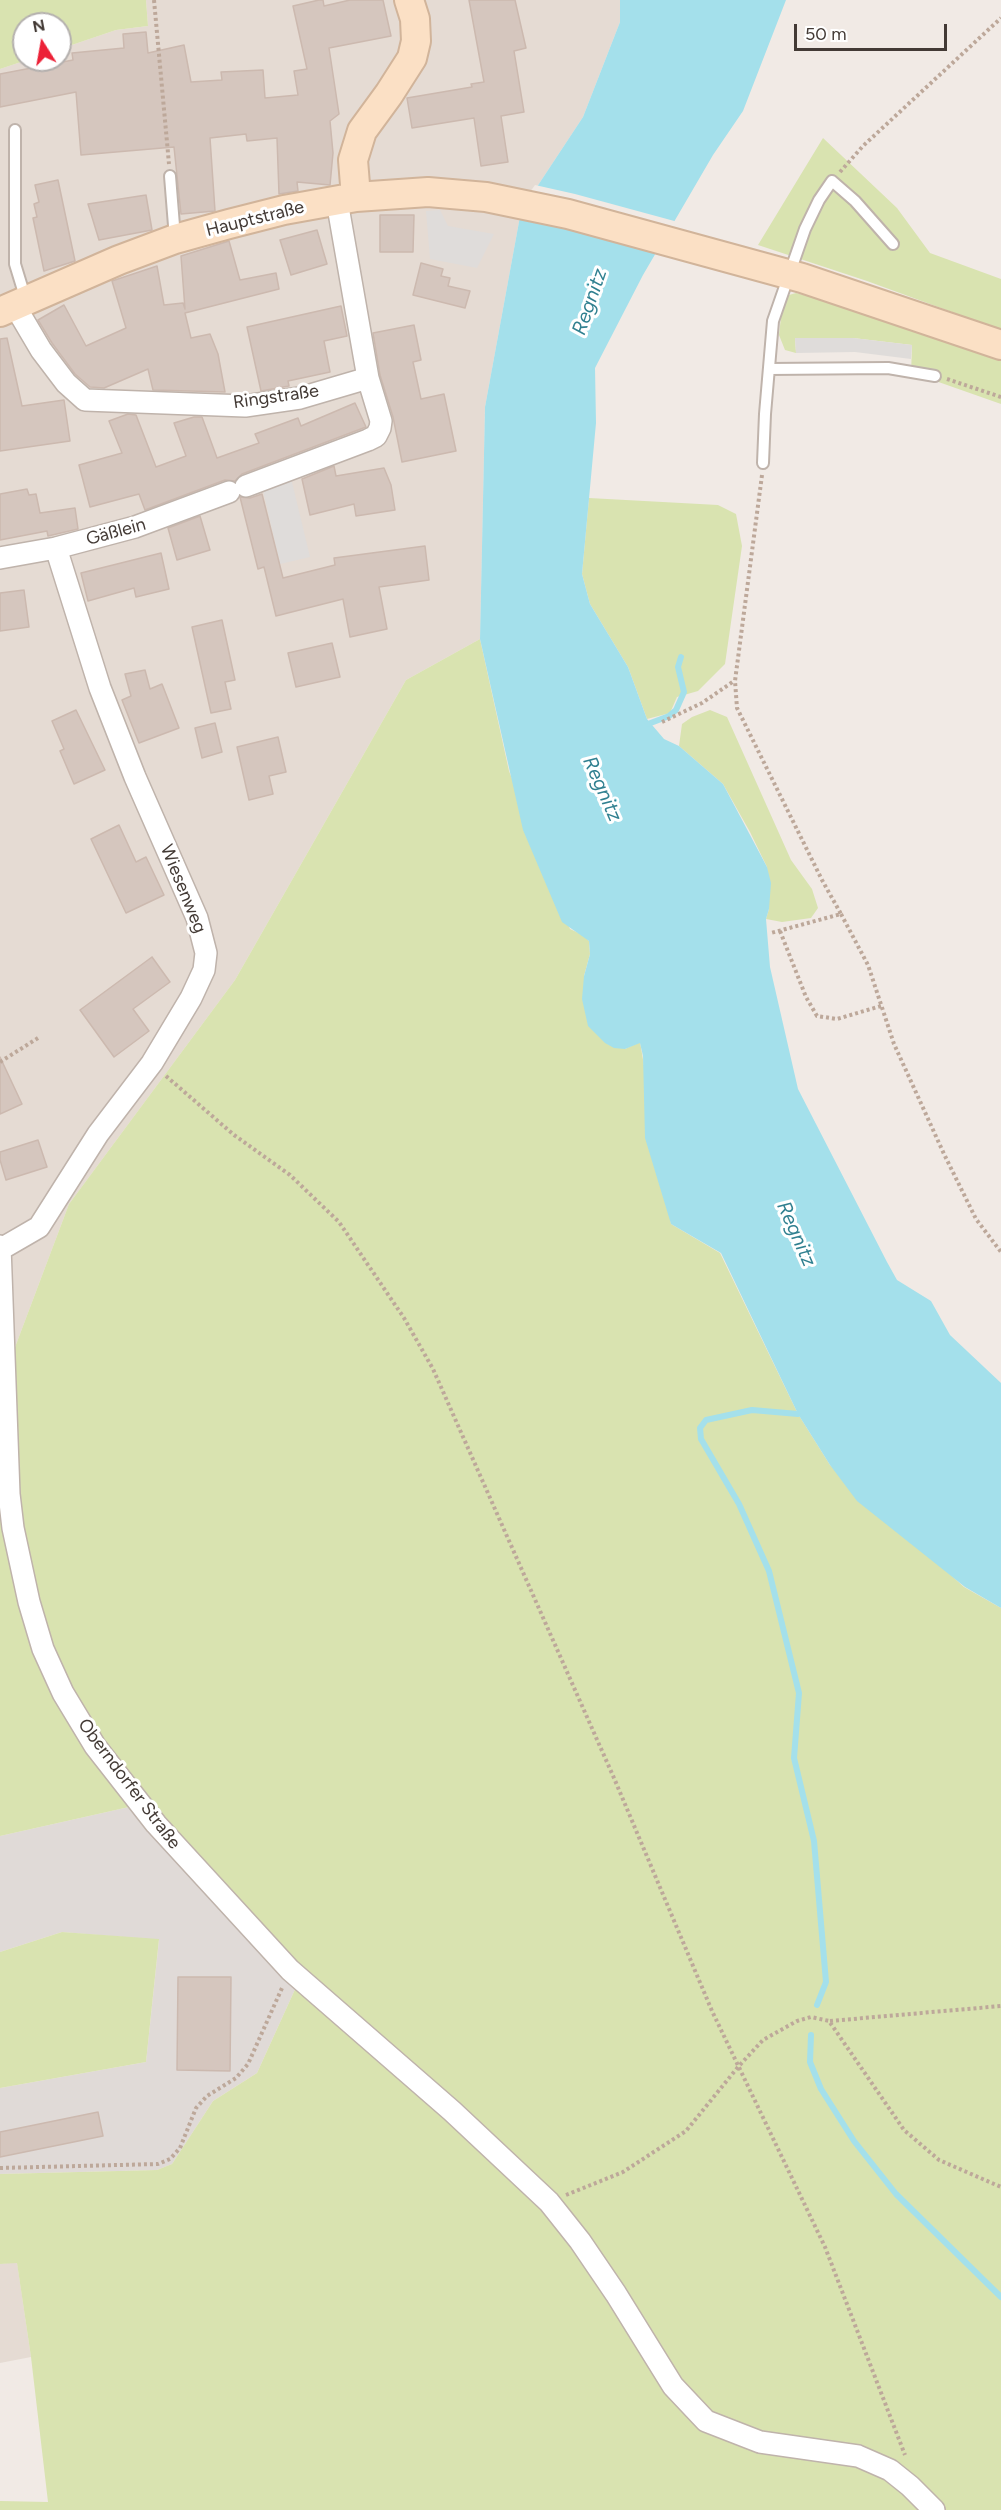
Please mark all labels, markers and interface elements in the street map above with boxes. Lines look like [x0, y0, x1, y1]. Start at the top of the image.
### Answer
north arrow [12, 12, 72, 72]
scale bar [797, 12, 950, 50]
text: N [31, 15, 47, 36]
text: 50 m [805, 23, 847, 45]
street label: Hauptstraße [204, 196, 306, 242]
water label: Regnitz [567, 266, 613, 338]
street label: Ringstraße [232, 380, 320, 414]
street label: Gäßlein [84, 514, 148, 550]
water label: Regnitz [577, 753, 627, 825]
street label: Wiesenweg [155, 842, 211, 936]
water label: Regnitz [771, 1198, 821, 1270]
street label: Oberndorfer Straße [73, 1715, 185, 1853]

